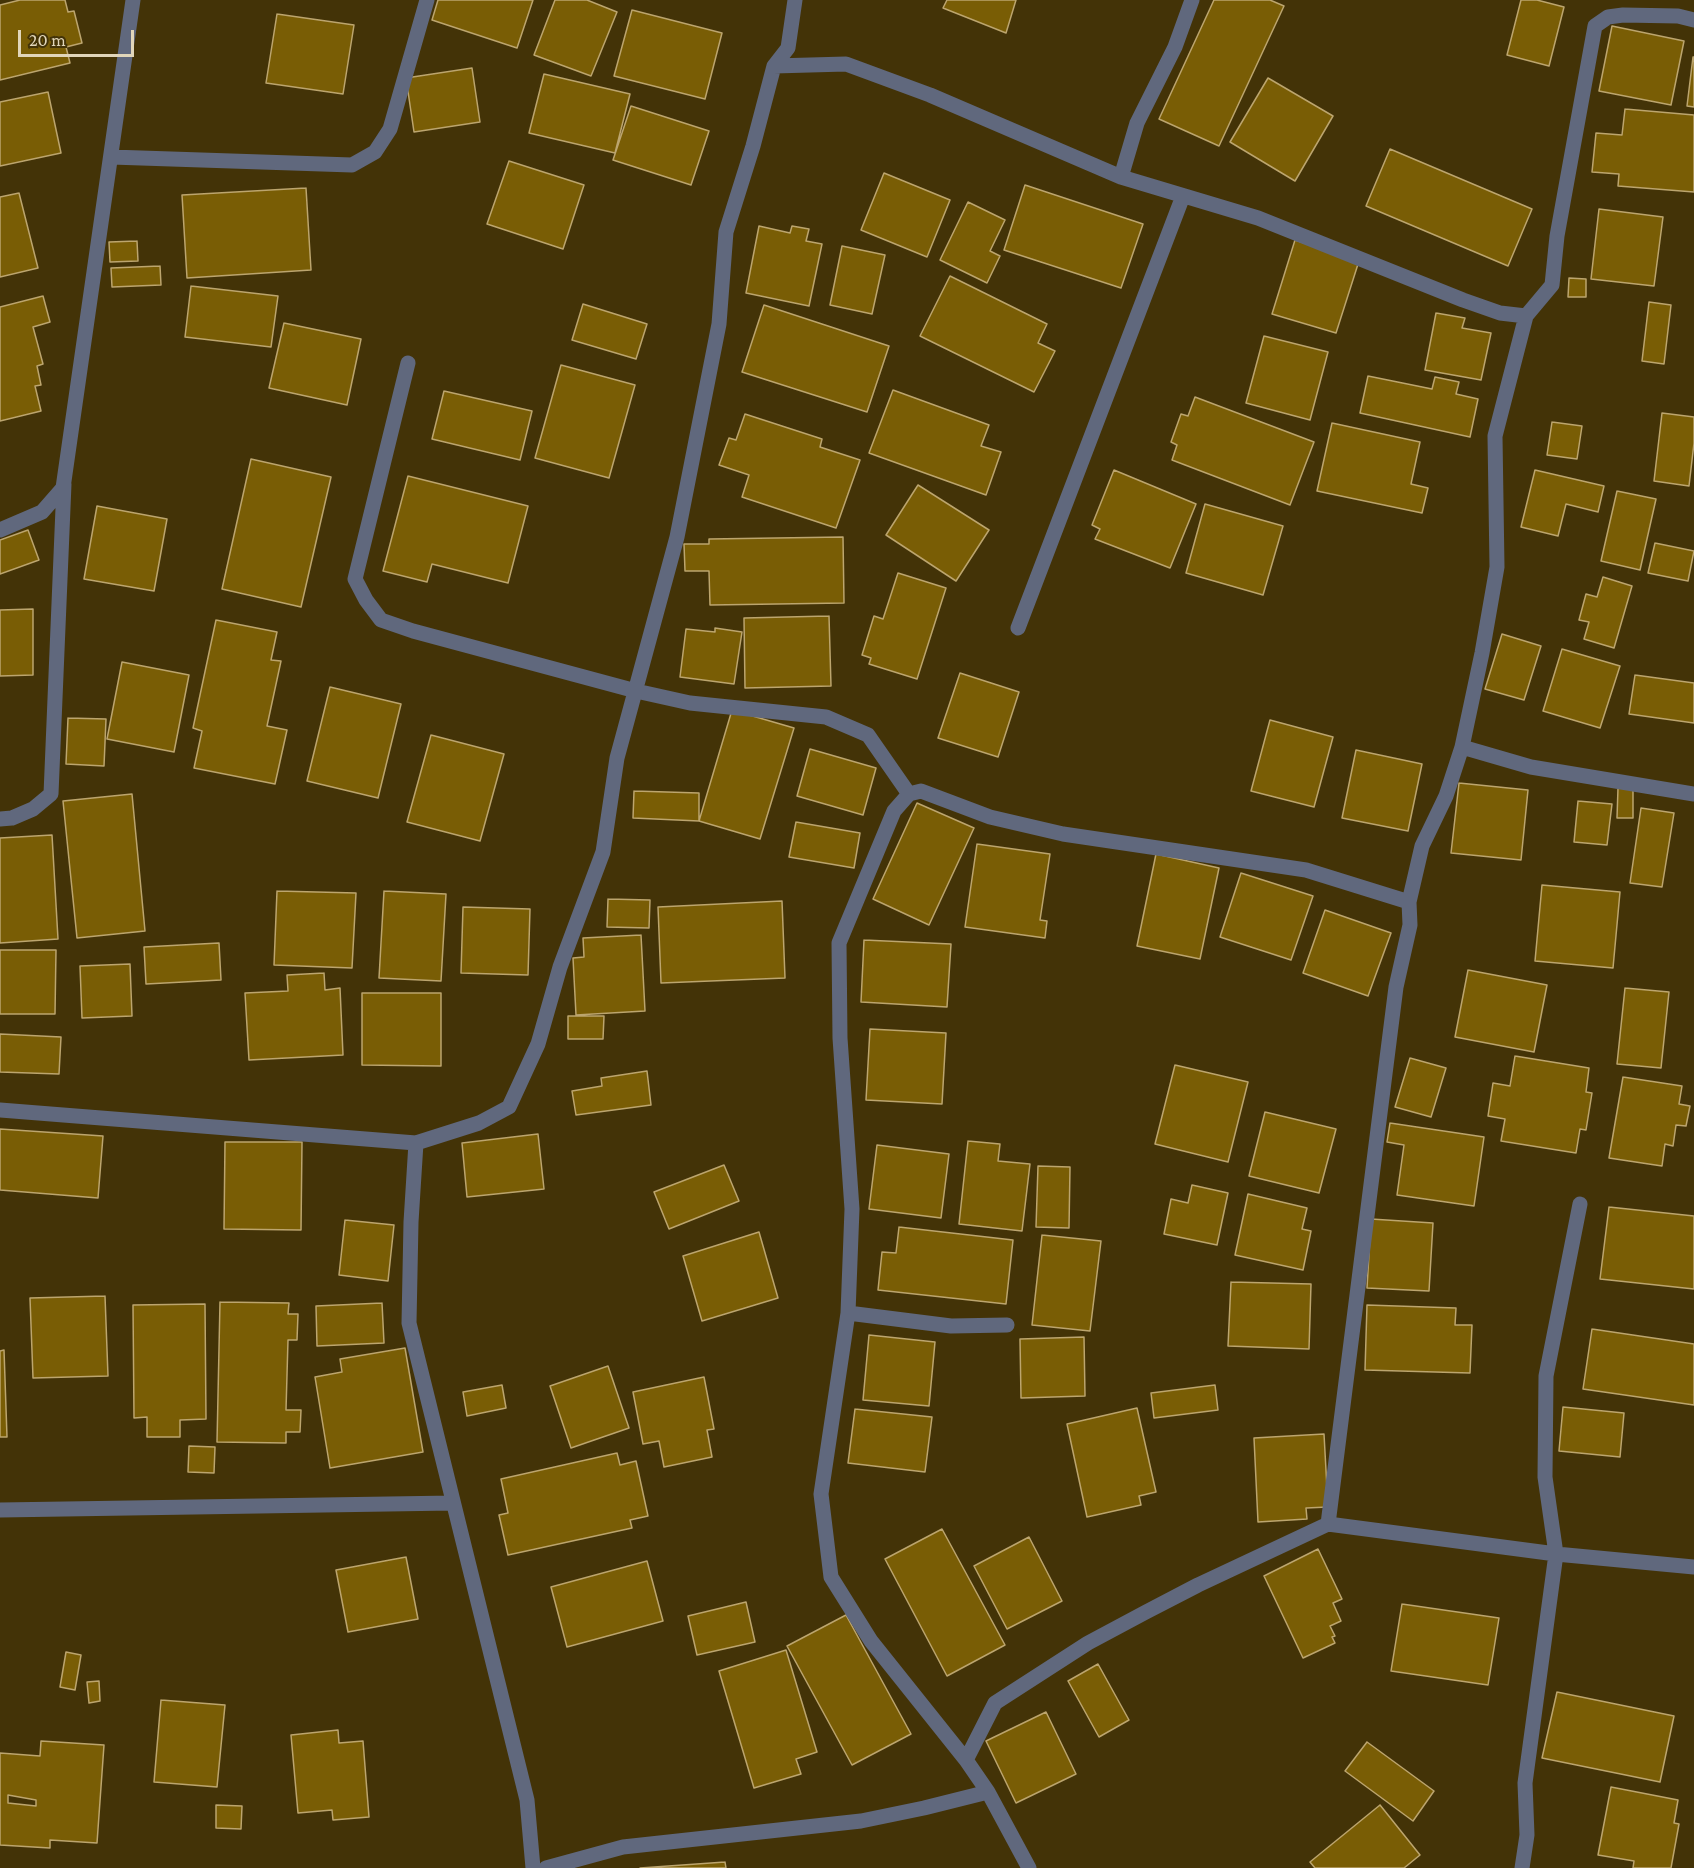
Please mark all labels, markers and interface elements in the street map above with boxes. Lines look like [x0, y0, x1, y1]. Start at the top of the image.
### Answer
scale bar [21, 18, 136, 56]
text: 20 m [29, 30, 66, 50]

